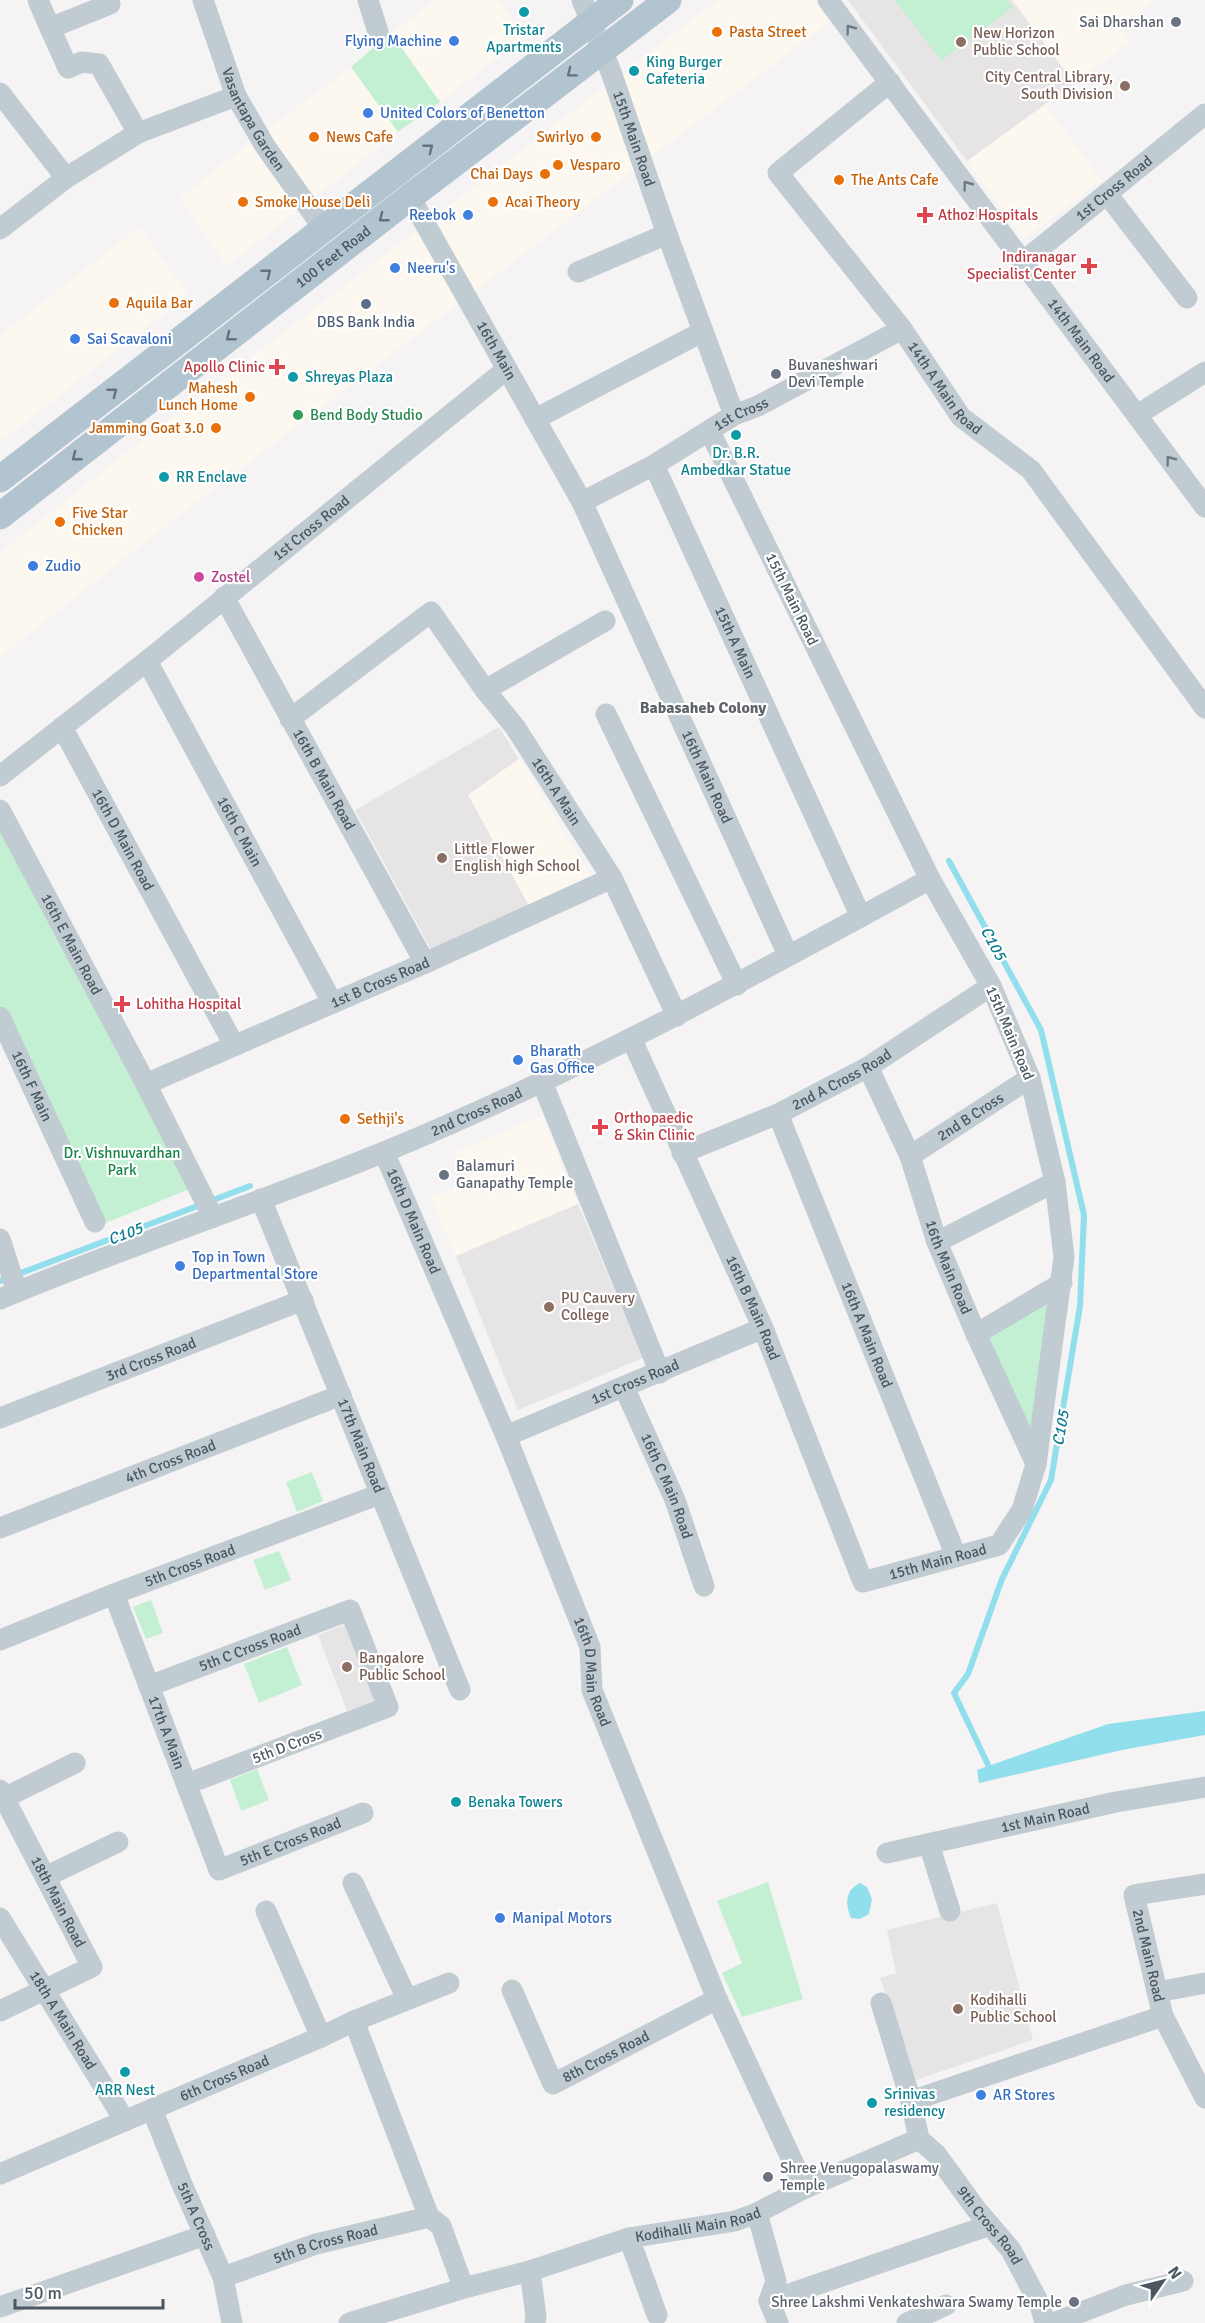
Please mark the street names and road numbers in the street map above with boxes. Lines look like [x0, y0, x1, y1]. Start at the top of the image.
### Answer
street label: Vasantapa Garden [218, 65, 289, 175]
street label: 15th Main Road [609, 88, 659, 189]
street label: 1st Cross Road [1072, 152, 1156, 225]
street label: 100 Feet Road [292, 222, 374, 292]
street label: 14th Main Road [1044, 295, 1118, 386]
street label: 16th Main [473, 318, 520, 383]
street label: 14th A Main Road [904, 338, 986, 439]
street label: 1st Cross [710, 393, 772, 435]
street label: 1st Cross Road [269, 491, 353, 564]
street label: 15th Main Road [762, 550, 822, 648]
street label: 15th A Main [711, 603, 760, 681]
street label: 16th B Main Road [289, 726, 359, 833]
street label: 16th Main Road [678, 727, 736, 826]
street label: 16th A Main [528, 754, 585, 829]
street label: 16th D Main Road [88, 785, 158, 894]
street label: 16th C Main [213, 793, 266, 870]
street label: 16th E Main Road [37, 890, 106, 998]
street label: 1st B Cross Road [328, 953, 432, 1012]
street label: 15th Main Road [982, 983, 1038, 1083]
street label: 2nd A Cross Road [789, 1045, 895, 1114]
street label: 16th F Main [8, 1048, 56, 1124]
street label: 2nd Cross Road [428, 1083, 525, 1140]
street label: 2nd B Cross [934, 1088, 1007, 1145]
street label: 16th D Main Road [383, 1165, 444, 1277]
street label: 16th Main Road [922, 1218, 976, 1317]
street label: 16th B Main Road [722, 1252, 784, 1363]
street label: 16th A Main Road [837, 1279, 896, 1391]
street label: 3rd Cross Road [103, 1333, 199, 1385]
street label: 1st Cross Road [588, 1355, 682, 1408]
street label: 17th Main Road [334, 1396, 388, 1495]
street label: 16th C Main Road [637, 1430, 696, 1541]
street label: 4th Cross Road [123, 1436, 218, 1487]
street label: 5th Cross Road [142, 1540, 238, 1591]
street label: 15th Main Road [887, 1540, 989, 1584]
street label: 16th D Main Road [570, 1614, 615, 1729]
street label: 5th C Cross Road [196, 1620, 304, 1675]
street label: 17th A Main [144, 1693, 189, 1772]
street label: 5th D Cross [250, 1724, 325, 1767]
street label: 1st Main Road [999, 1799, 1091, 1836]
street label: 5th E Cross Road [237, 1814, 344, 1870]
street label: 18th Main Road [27, 1853, 89, 1951]
street label: 2nd Main Road [1129, 1907, 1168, 2004]
street label: 18th A Main Road [26, 1967, 100, 2073]
street label: 8th Cross Road [559, 2027, 652, 2087]
street label: 6th Cross Road [177, 2051, 272, 2105]
street label: 5th A Cross [173, 2179, 219, 2254]
street label: 9th Cross Road [953, 2182, 1026, 2268]
street label: Kodihalli Main Road [634, 2203, 763, 2246]
street label: 5th B Cross Road [271, 2221, 380, 2267]

